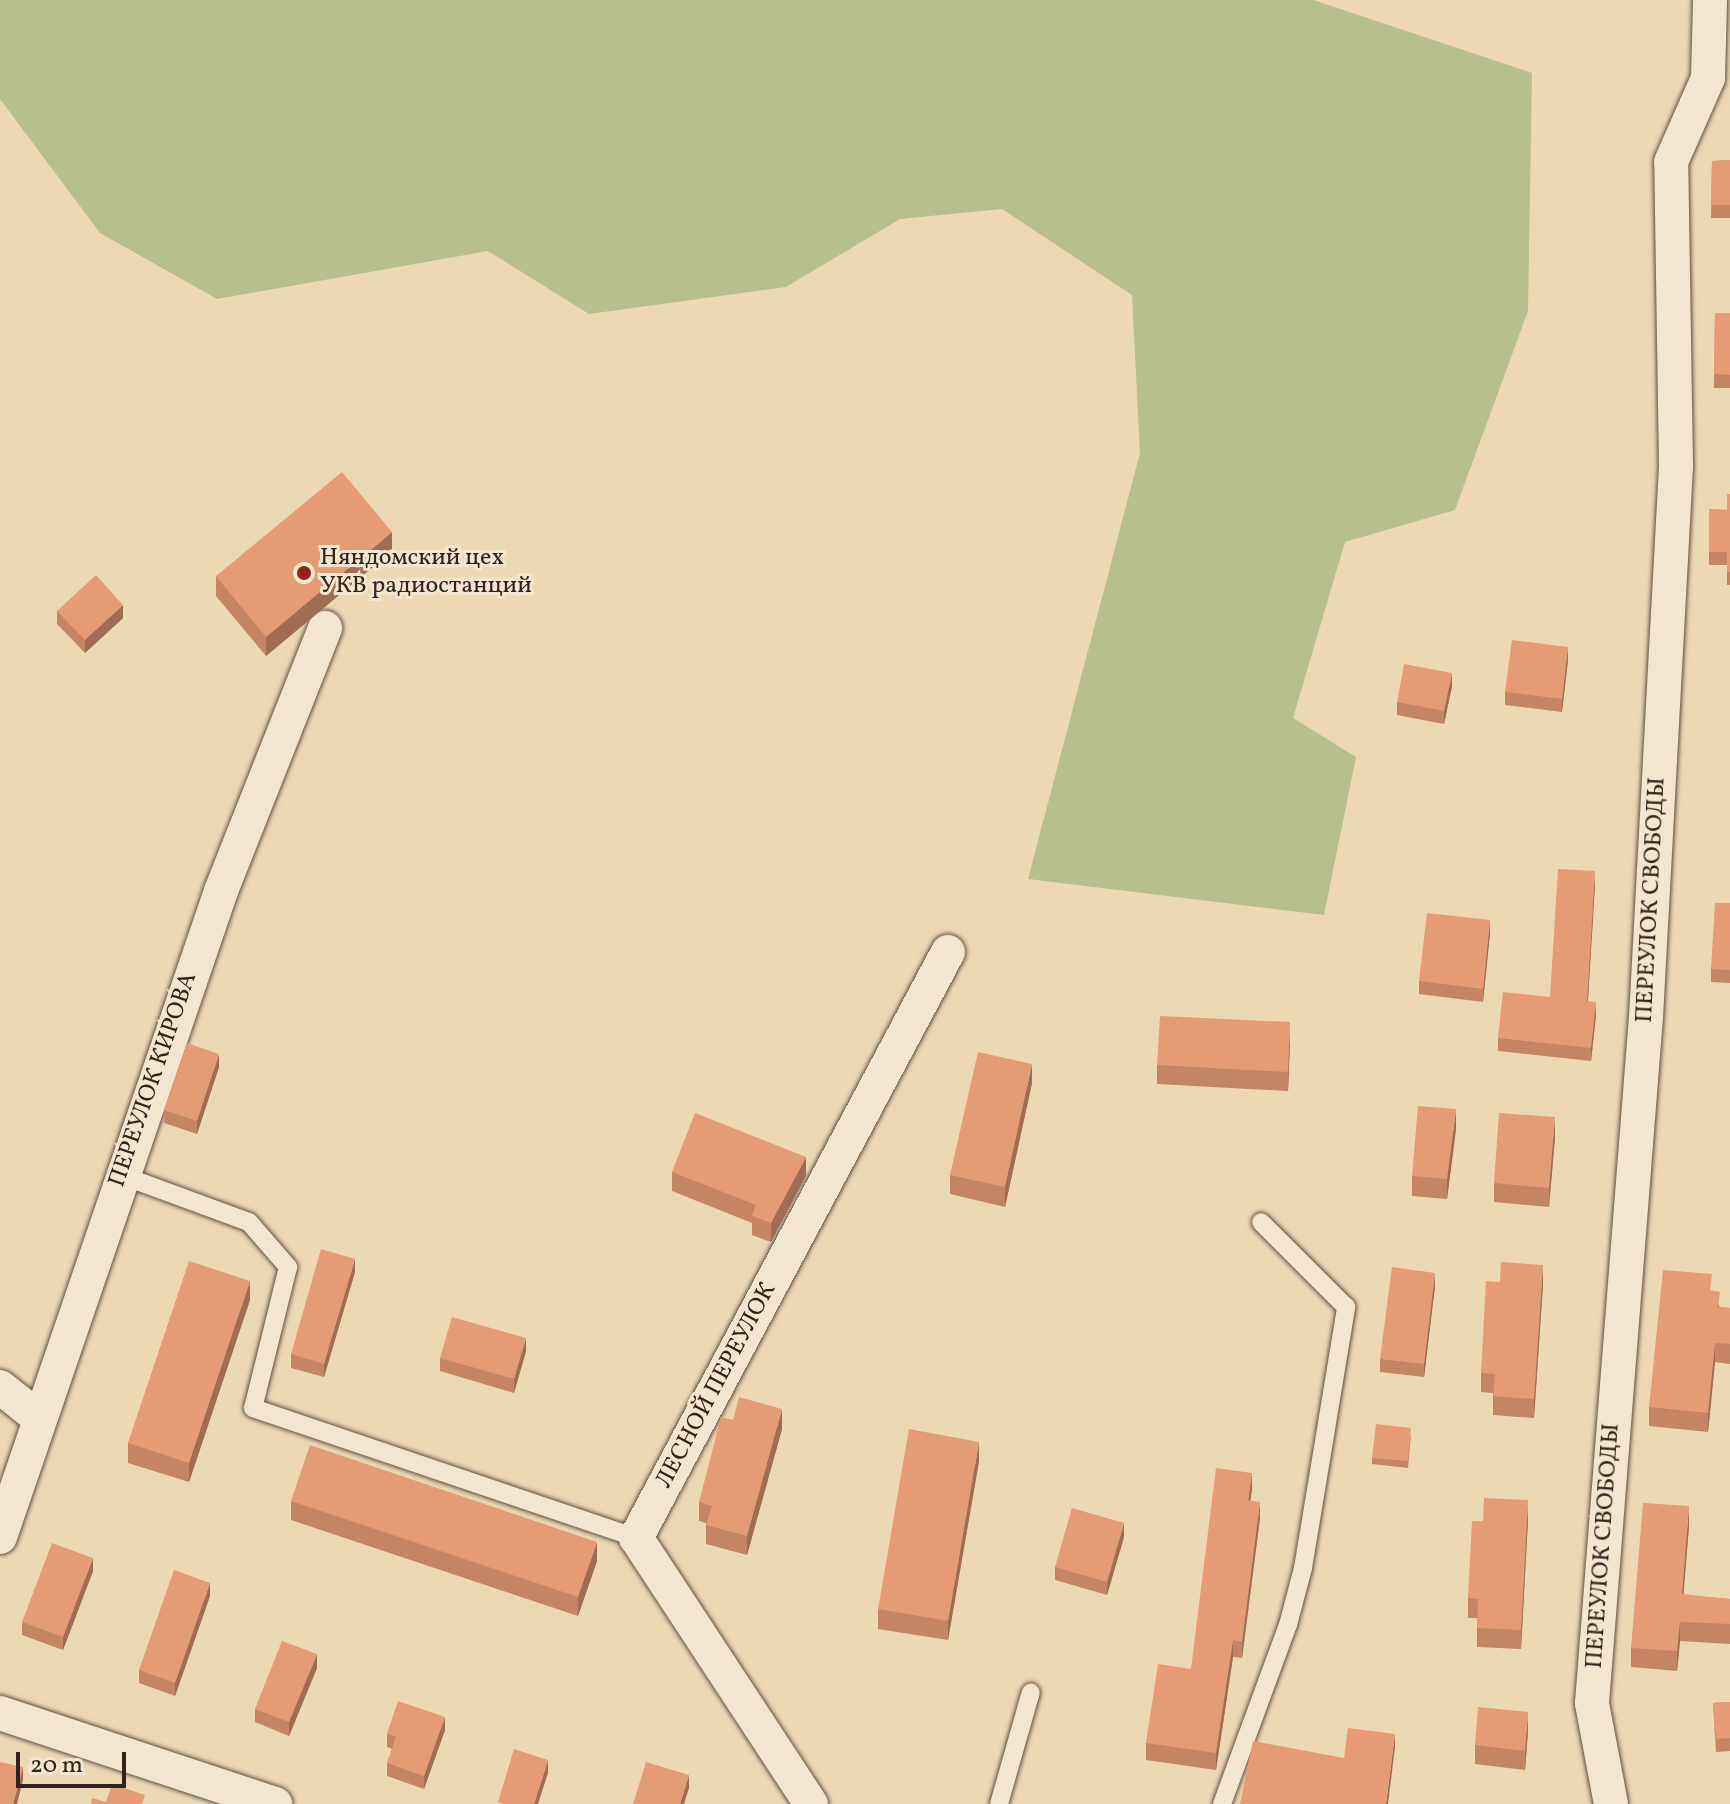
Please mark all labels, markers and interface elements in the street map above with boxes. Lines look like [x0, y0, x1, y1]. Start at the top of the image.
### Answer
place label: Няндомский цех УКВ радиостанций [320, 545, 532, 601]
marker: Няндомский цех УКВ радиостанций [295, 564, 313, 582]
street label: ПЕРЕУЛОК СВОБОДЫ [1631, 776, 1673, 1024]
street label: ПЕРЕУЛОК КИРОВА [104, 969, 204, 1191]
street label: ЛЕСНОЙ ПЕРЕУЛОК [651, 1278, 783, 1494]
street label: ПЕРЕУЛОК СВОБОДЫ [1581, 1422, 1627, 1670]
scale bar [20, 1736, 130, 1786]
text: 20 m [30, 1749, 83, 1783]

